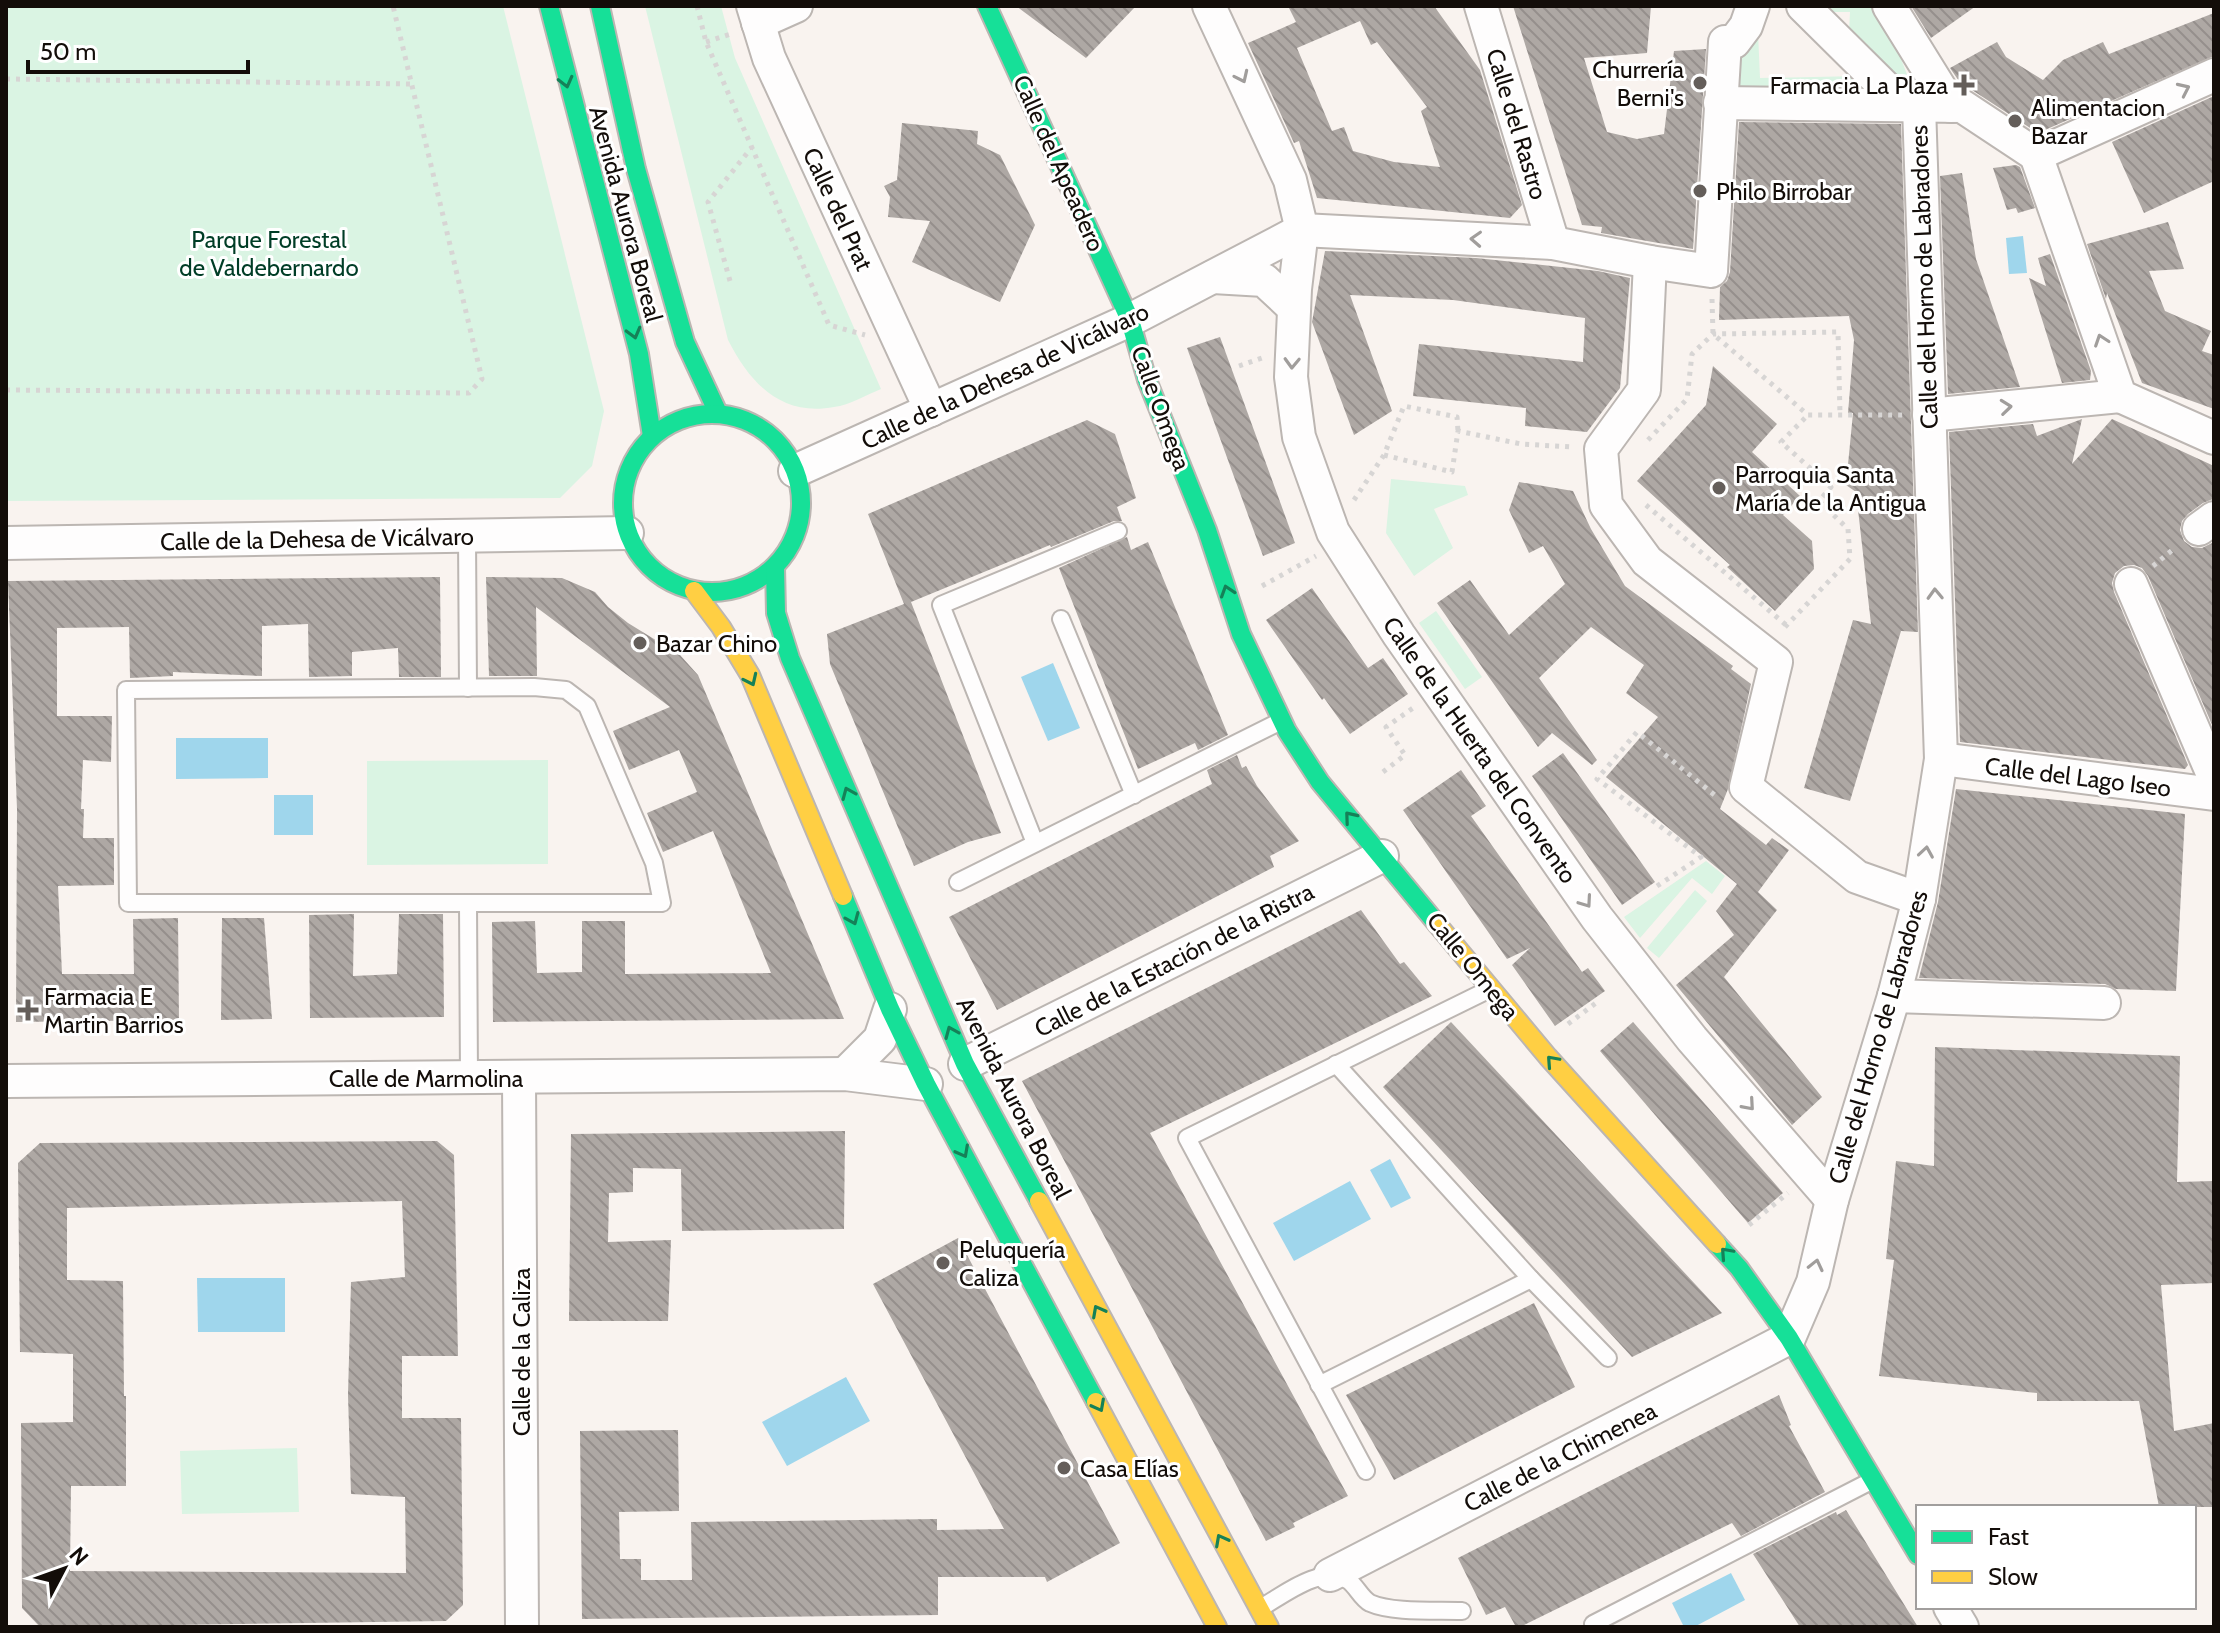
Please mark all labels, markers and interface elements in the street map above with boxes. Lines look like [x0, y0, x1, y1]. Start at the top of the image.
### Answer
scale bar [28, 24, 248, 74]
text: 50 m [40, 37, 96, 66]
street label: Calle del Rastro [1480, 45, 1554, 203]
place label: Churrería Berni's [1592, 55, 1684, 112]
one-way arrow [1232, 69, 1248, 83]
street label: Calle del Apeadero [1007, 70, 1111, 256]
place label: Farmacia La Plaza [1770, 71, 1948, 100]
marker: Churrería Berni's [1691, 74, 1709, 92]
one-way arrow [557, 75, 574, 89]
marker: Farmacia La Plaza [1955, 76, 1973, 94]
one-way arrow [2176, 83, 2191, 99]
place label: Alimentacion Bazar [2031, 93, 2165, 150]
street label: Avenida Aurora Boreal [583, 103, 669, 326]
marker: Alimentacion Bazar [2006, 112, 2024, 130]
street label: Calle del Horno de Labradores [1904, 124, 1944, 429]
street label: Calle del Prat [797, 143, 879, 275]
place label: Philo Birrobar [1716, 177, 1852, 206]
marker: Philo Birrobar [1691, 182, 1709, 200]
park label: Parque Forestal de Valdebernardo [179, 225, 359, 282]
one-way arrow [1469, 231, 1482, 248]
street label: Calle de la Dehesa de Vicálvaro [857, 297, 1153, 455]
one-way arrow [624, 326, 641, 340]
one-way arrow [2094, 334, 2110, 348]
street label: Calle Omega [1125, 342, 1197, 475]
one-way arrow [1283, 357, 1300, 370]
one-way arrow [2000, 399, 2013, 416]
place label: Parroquia Santa María de la Antigua [1735, 460, 1927, 517]
marker: Parroquia Santa María de la Antigua [1710, 479, 1728, 497]
street label: Calle de la Dehesa de Vicálvaro [160, 522, 474, 556]
one-way arrow [1220, 584, 1236, 598]
one-way arrow [1927, 587, 1944, 600]
street label: Calle de la Huerta del Convento [1377, 611, 1583, 889]
place label: Bazar Chino [656, 629, 777, 658]
marker: Bazar Chino [631, 634, 649, 652]
one-way arrow [741, 672, 757, 686]
street label: Calle del Lago Iseo [1983, 751, 2173, 803]
one-way arrow [842, 787, 858, 801]
one-way arrow [1345, 812, 1360, 827]
one-way arrow [1917, 845, 1934, 859]
street label: Calle de la Estación de la Ristra [1030, 877, 1319, 1043]
street label: Calle del Horno de Labradores [1822, 887, 1934, 1187]
one-way arrow [1577, 894, 1592, 908]
street label: Calle Omega [1421, 906, 1526, 1026]
one-way arrow [843, 911, 859, 926]
place label: Farmacia E Martin Barrios [44, 982, 184, 1039]
street label: Avenida Aurora Boreal [951, 992, 1078, 1204]
marker: Farmacia E Martin Barrios [19, 1001, 37, 1019]
one-way arrow [945, 1025, 961, 1040]
one-way arrow [1547, 1055, 1561, 1070]
street label: Calle de Marmolina [329, 1064, 524, 1093]
one-way arrow [1739, 1096, 1754, 1111]
one-way arrow [953, 1144, 968, 1159]
place label: Peluquería Caliza [959, 1235, 1066, 1292]
one-way arrow [1721, 1248, 1736, 1263]
marker: Peluquería Caliza [934, 1254, 952, 1272]
one-way arrow [1807, 1259, 1824, 1273]
street label: Calle de la Caliza [507, 1267, 536, 1436]
one-way arrow [1093, 1305, 1108, 1320]
street label: Calle de la Chimenea [1459, 1396, 1662, 1518]
one-way arrow [1089, 1398, 1104, 1412]
place label: Casa Elías [1080, 1454, 1179, 1483]
marker: Casa Elías [1055, 1459, 1073, 1477]
legend [1916, 1505, 2196, 1609]
text: Fast [1988, 1522, 2029, 1551]
north arrow [24, 1529, 104, 1609]
one-way arrow [1216, 1534, 1231, 1549]
text: N [63, 1541, 94, 1571]
text: Slow [1988, 1562, 2038, 1591]

